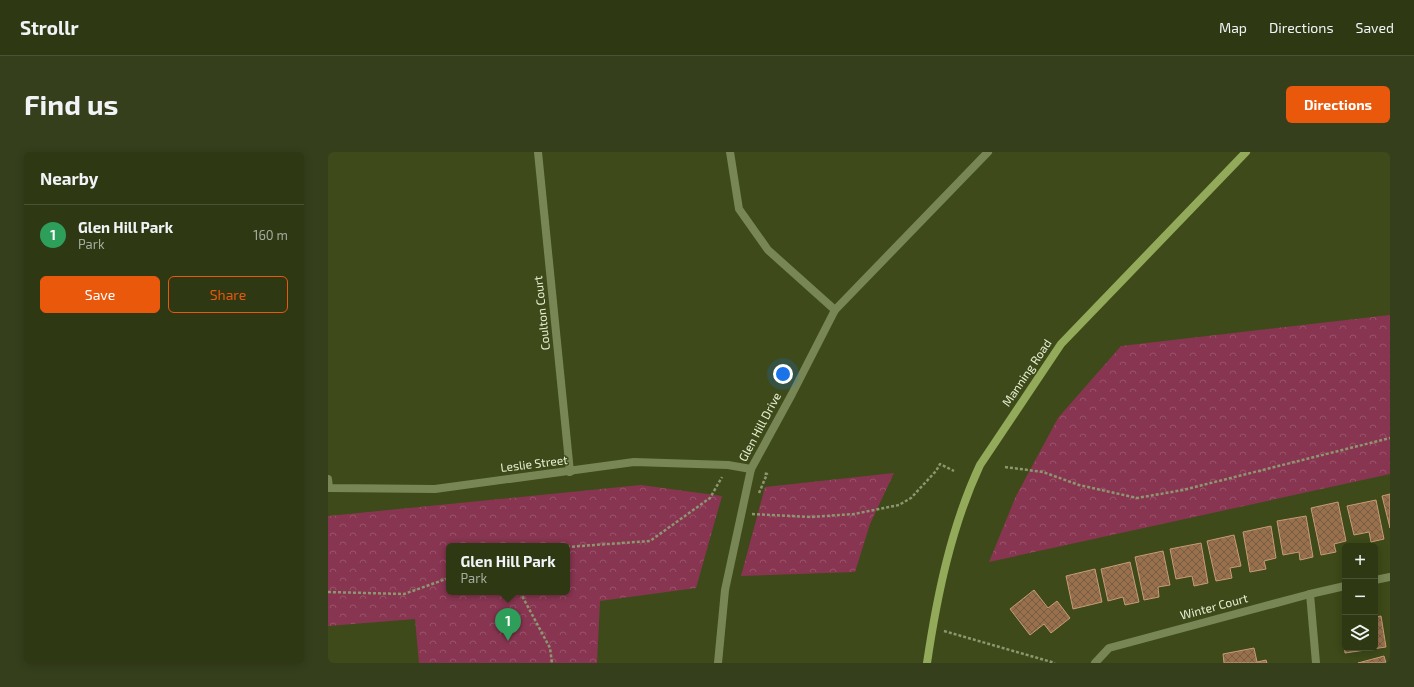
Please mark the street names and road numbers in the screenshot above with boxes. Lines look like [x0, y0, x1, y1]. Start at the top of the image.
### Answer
street label: Coulton Court [530, 275, 552, 351]
street label: Manning Road [999, 336, 1054, 409]
street label: Glen Hill Drive [735, 390, 783, 463]
street label: Leslie Street [499, 452, 569, 474]
street label: Winter Court [1178, 590, 1250, 622]

